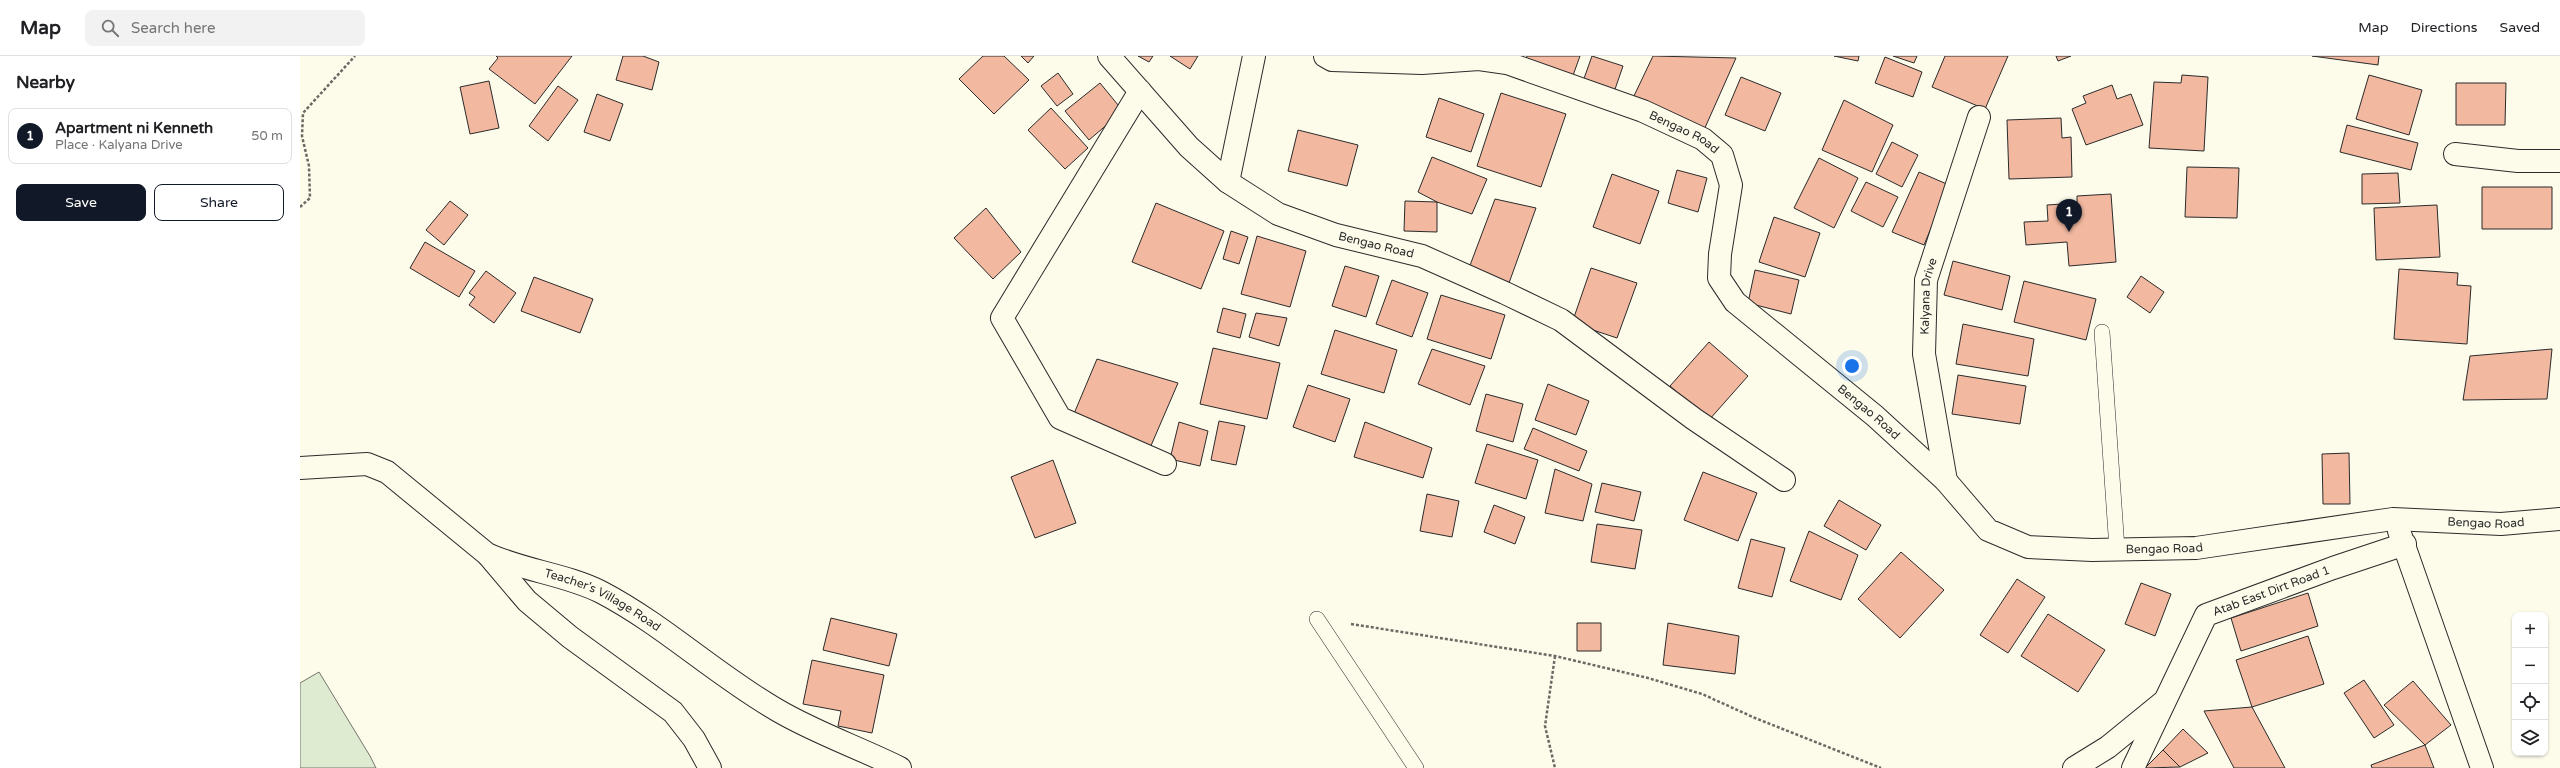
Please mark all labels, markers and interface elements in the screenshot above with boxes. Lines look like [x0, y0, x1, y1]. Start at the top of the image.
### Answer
search box [85, 10, 365, 46]
text: Map [20, 17, 61, 39]
icon: search [99, 17, 121, 39]
text: Search here [131, 19, 215, 37]
text: Map [2358, 19, 2389, 36]
text: Directions [2411, 19, 2478, 36]
text: Saved [2500, 19, 2540, 36]
text: Nearby [16, 72, 75, 93]
street label: Bengao Road [1647, 108, 1722, 156]
text: Apartment ni Kenneth [55, 119, 213, 137]
text: 1 [26, 128, 34, 144]
text: 50 m [251, 128, 283, 144]
text: Place · Kalyana Drive [55, 137, 183, 153]
button: Save [16, 184, 146, 221]
button: Share [154, 184, 284, 221]
pin: 1 [2056, 199, 2082, 232]
street label: Bengao Road [1337, 229, 1415, 261]
street label: Kalyana Drive [1918, 256, 1940, 335]
your location [1842, 356, 1862, 376]
street label: Bengao Road [1835, 381, 1903, 442]
street label: Bengao Road [2447, 515, 2525, 531]
street label: Bengao Road [2125, 540, 2204, 556]
street label: Atab East Dirt Road 1 [2211, 563, 2332, 619]
street label: Teacher's Village Road [543, 566, 663, 634]
map controls [2512, 612, 2548, 756]
button: + [2512, 612, 2548, 648]
button: − [2512, 648, 2548, 684]
button: locate [2512, 684, 2548, 720]
button: layers [2512, 720, 2548, 756]

